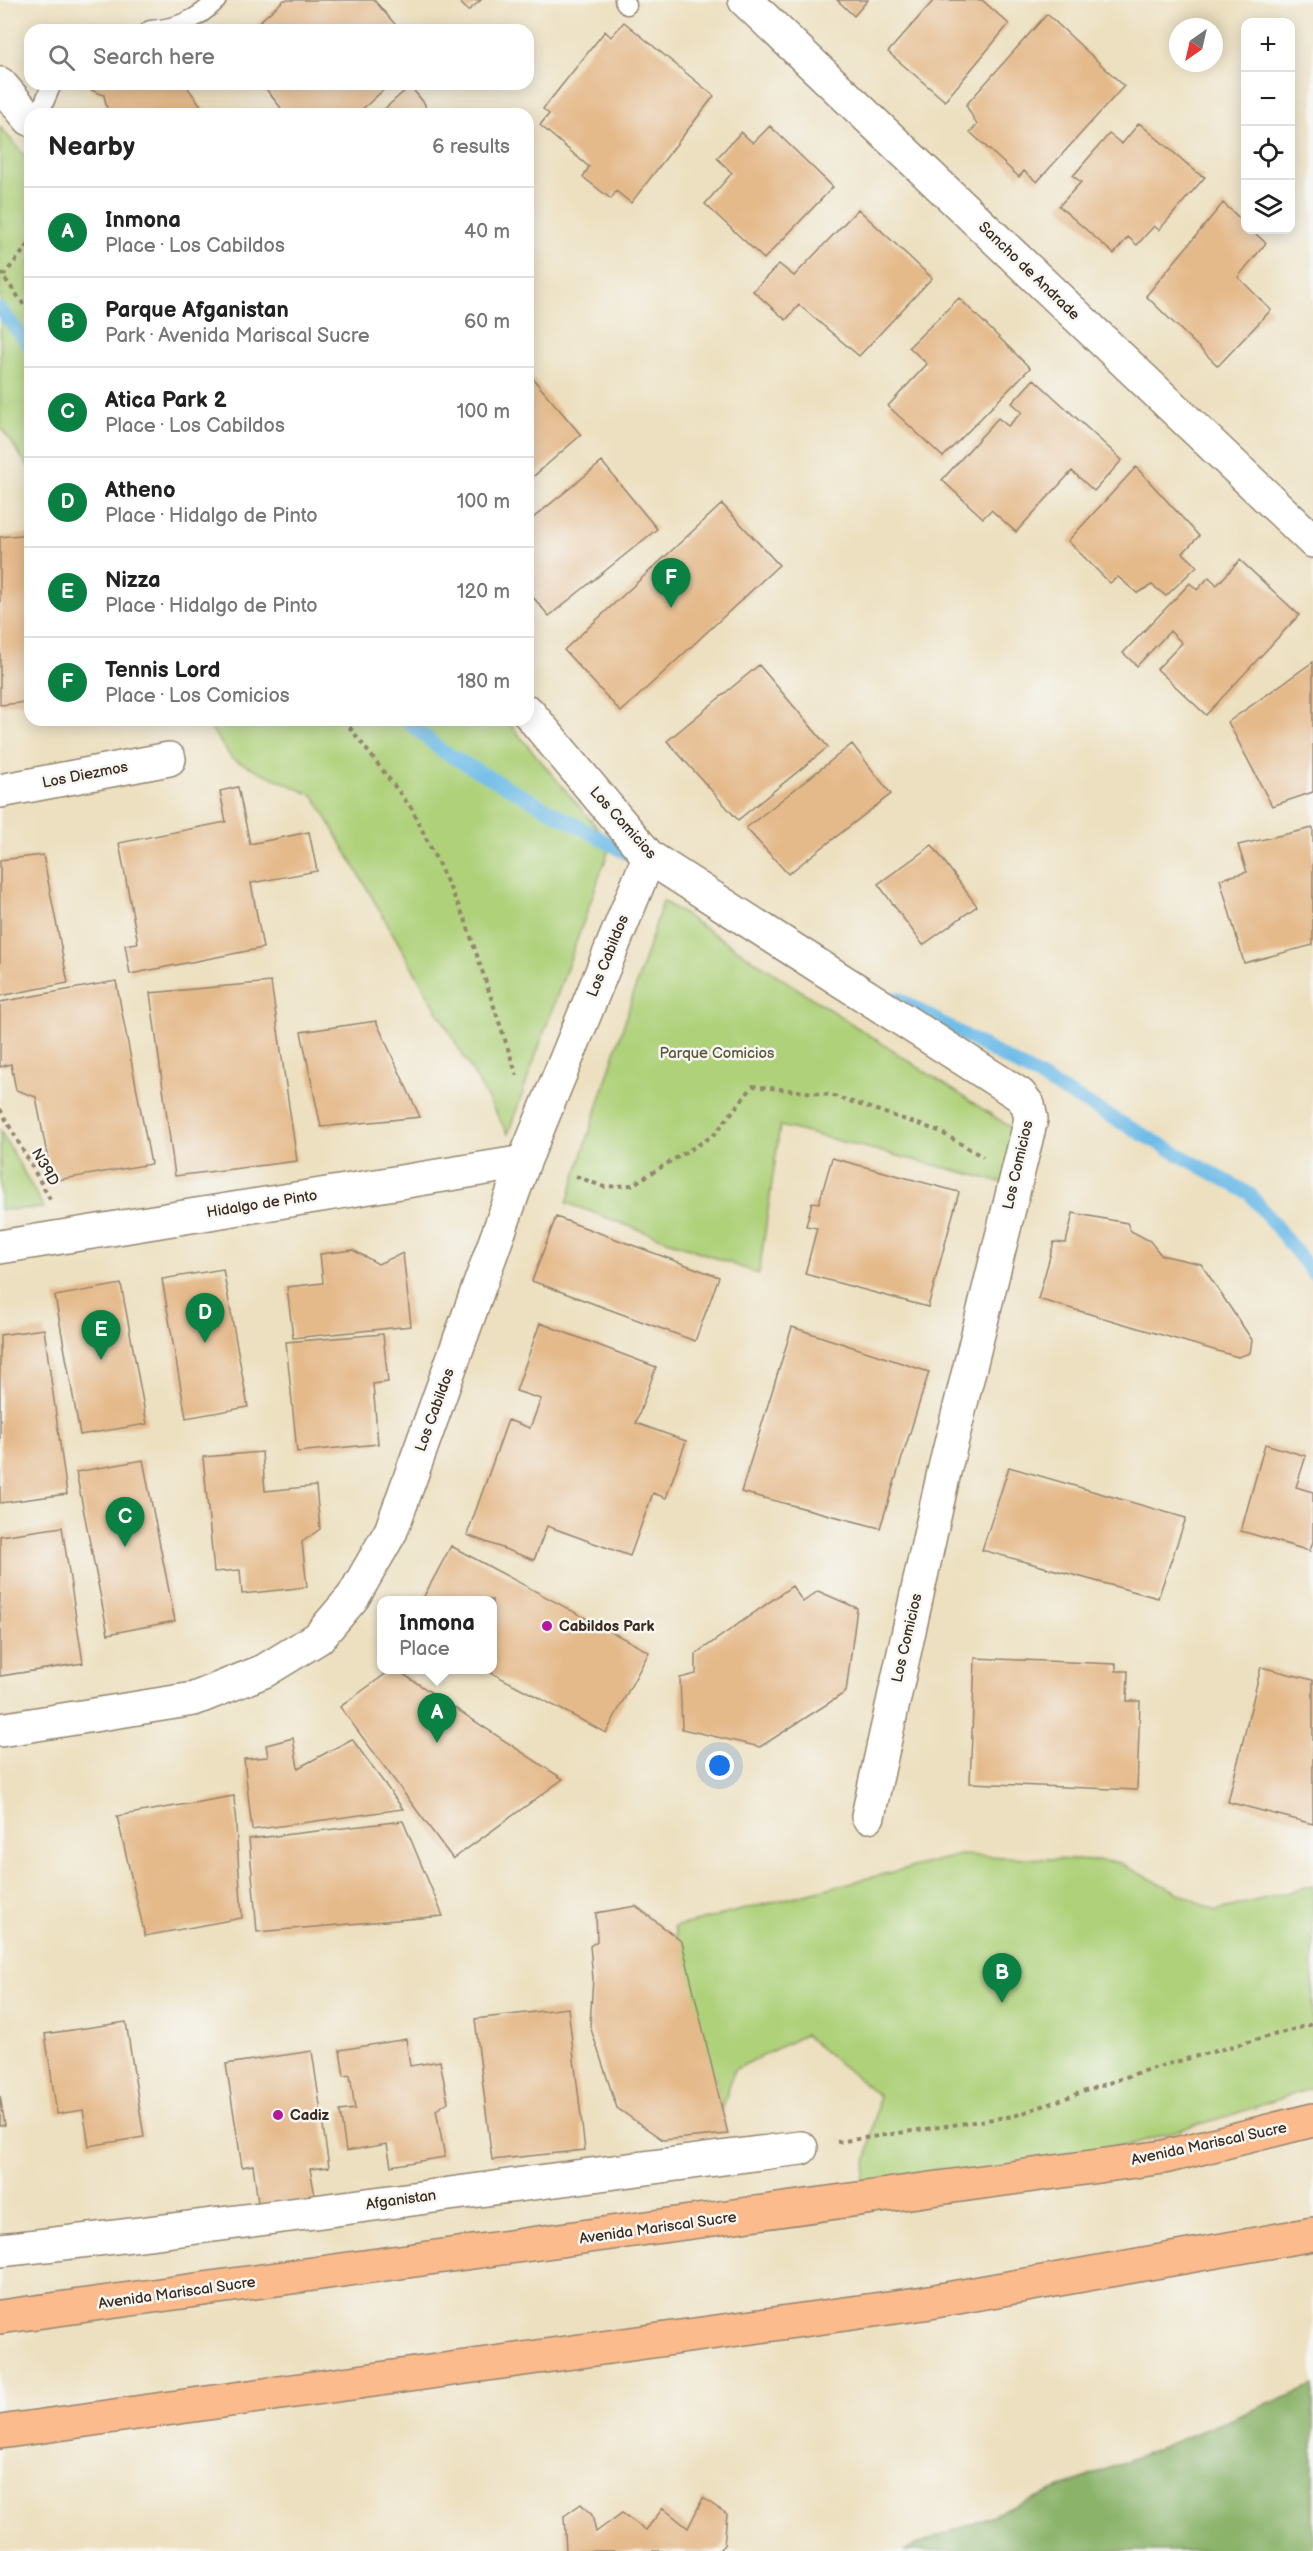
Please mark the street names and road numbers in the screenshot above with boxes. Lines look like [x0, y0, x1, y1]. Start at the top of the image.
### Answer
street label: Sancho de Andrade [974, 218, 1084, 324]
street label: Los Diezmos [40, 757, 130, 793]
street label: Los Comicios [586, 783, 661, 863]
street label: Los Cabildos [583, 912, 633, 1000]
street label: Los Comicios [999, 1118, 1038, 1211]
street label: N39D [27, 1145, 63, 1189]
street label: Hidalgo de Pinto [205, 1186, 319, 1222]
street label: Los Cabildos [411, 1365, 459, 1454]
street label: Los Comicios [888, 1591, 927, 1684]
street label: Avenida Mariscal Sucre [1129, 2118, 1289, 2170]
street label: Afganistan [365, 2186, 437, 2214]
street label: Avenida Mariscal Sucre [578, 2208, 738, 2248]
street label: Avenida Mariscal Sucre [97, 2273, 257, 2313]

